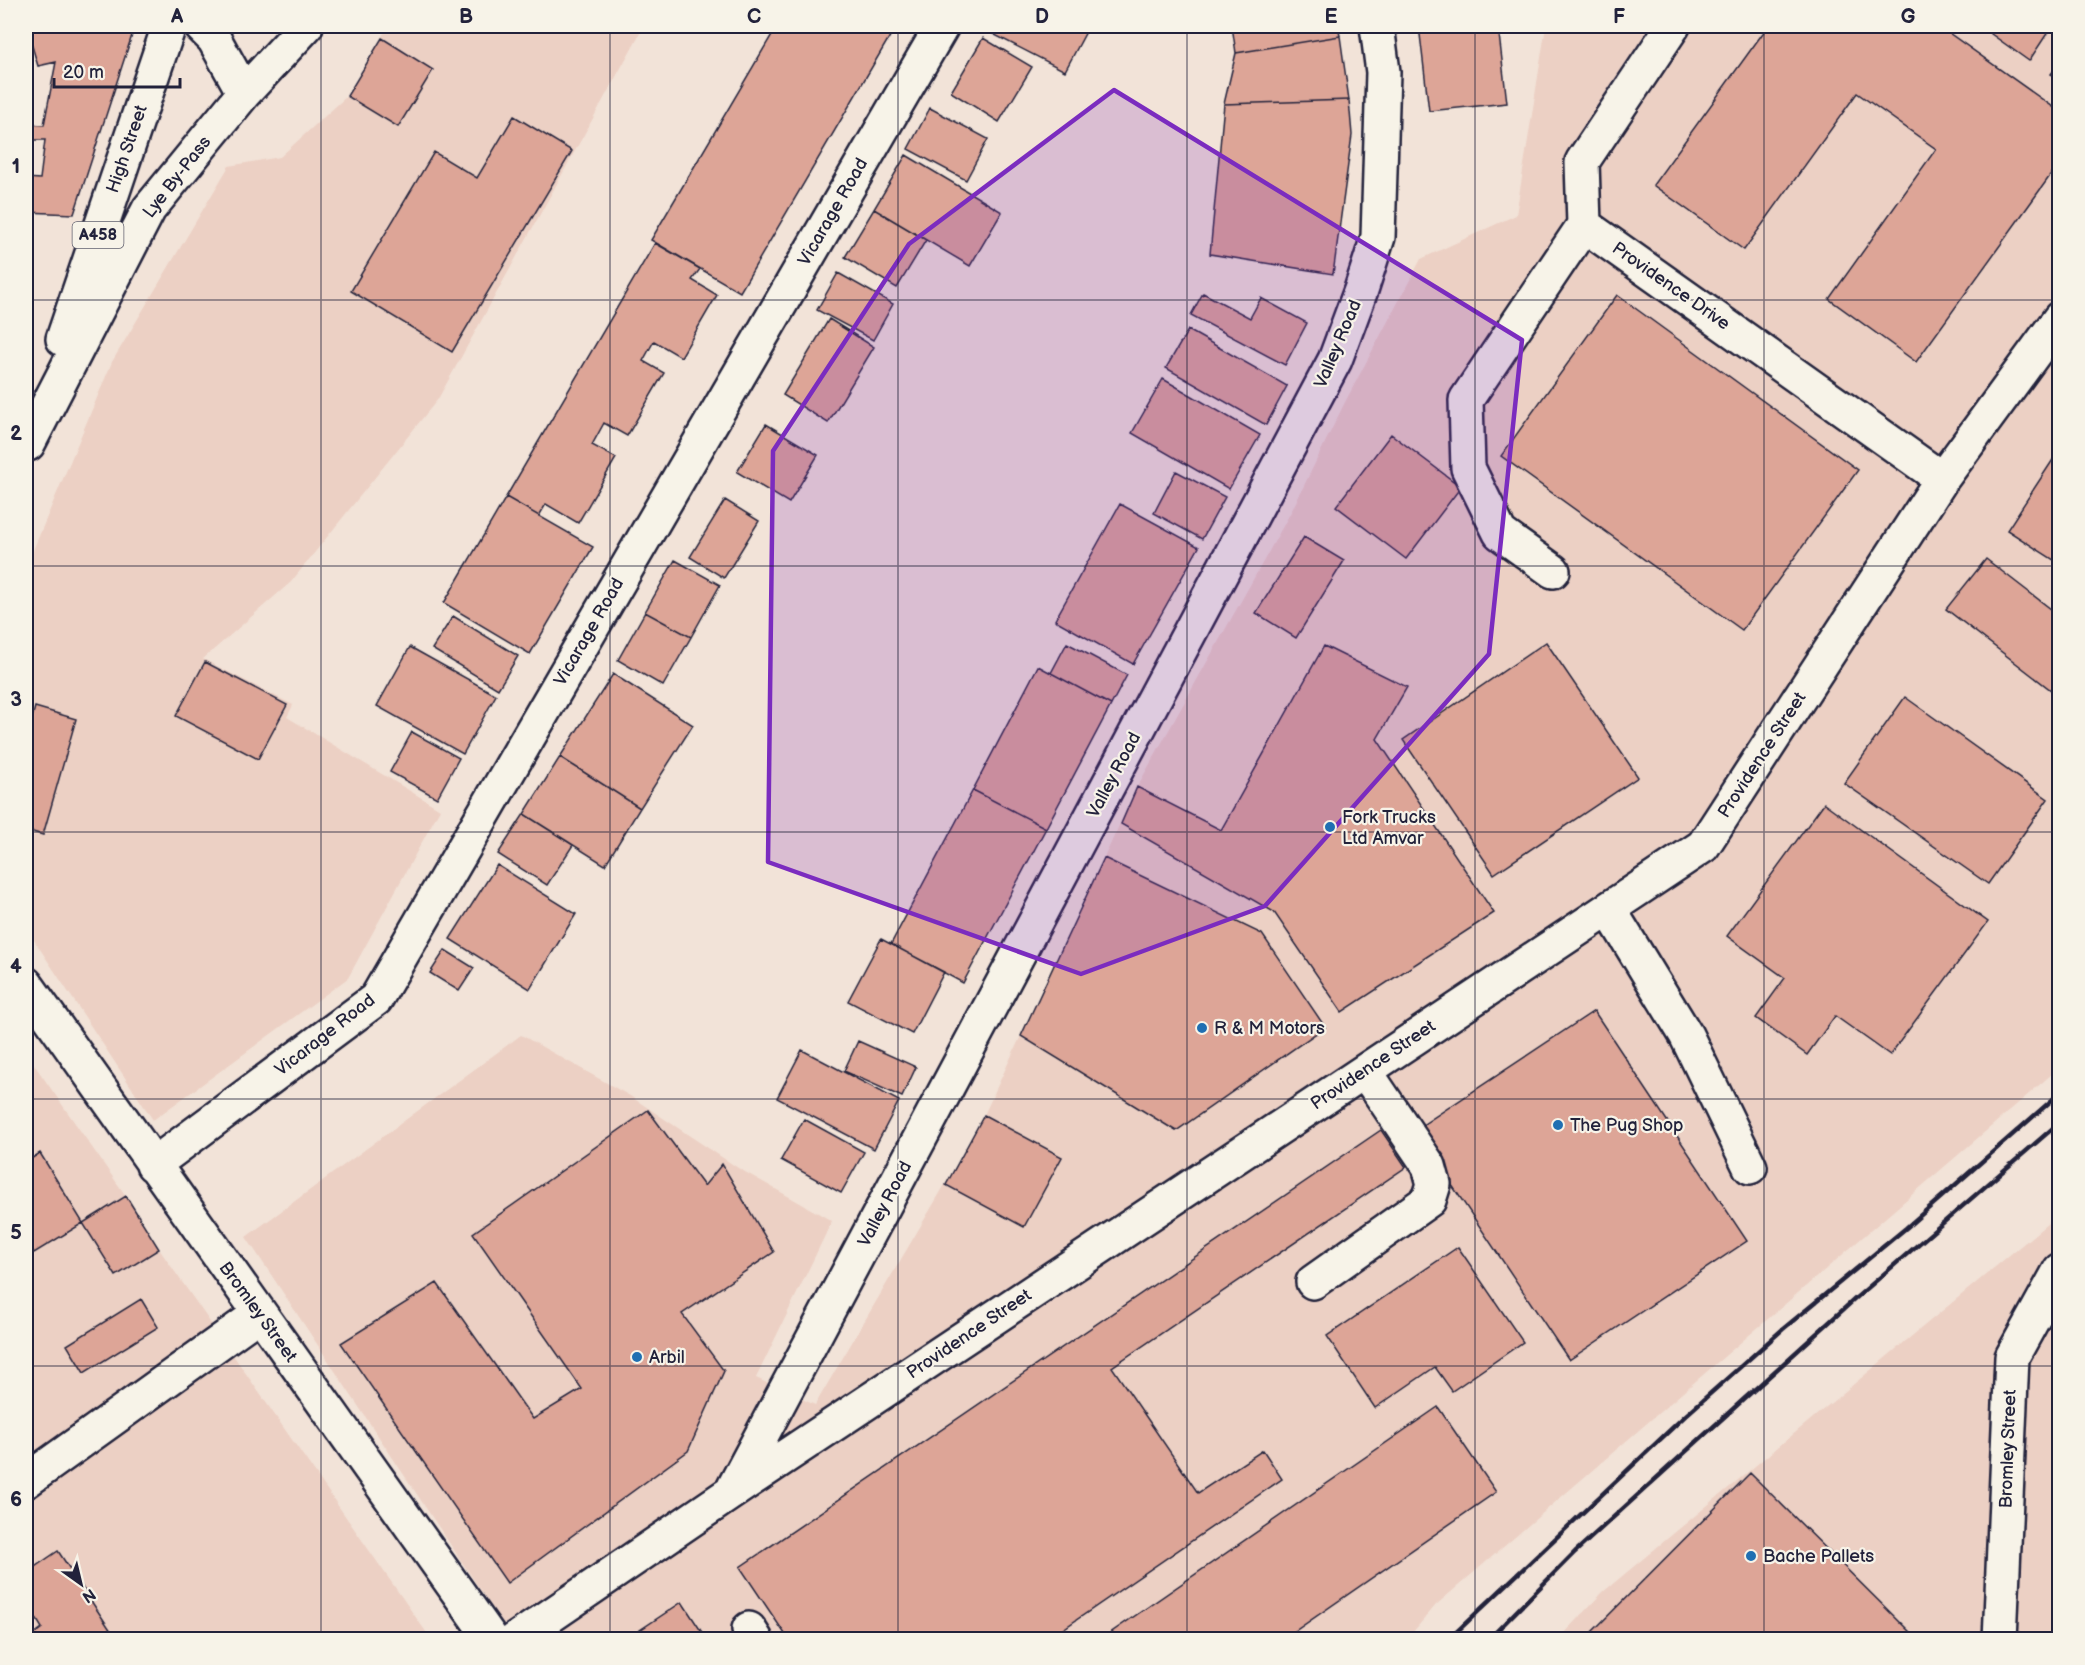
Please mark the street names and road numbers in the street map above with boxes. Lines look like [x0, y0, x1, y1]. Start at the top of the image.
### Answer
street label: High Street [102, 102, 152, 196]
street label: Lye By-Pass [139, 132, 215, 222]
street label: Vicarage Road [794, 154, 872, 270]
road number: A458 [72, 222, 124, 248]
street label: Providence Drive [1608, 238, 1734, 335]
street label: Valley Road [1310, 297, 1366, 391]
street label: Vicarage Road [550, 574, 628, 690]
street label: Providence Street [1714, 688, 1811, 822]
street label: Valley Road [1083, 729, 1145, 821]
street label: Vicarage Road [271, 990, 379, 1080]
street label: Providence Street [1307, 1015, 1440, 1114]
street label: Valley Road [854, 1158, 916, 1250]
street label: Bromley Street [215, 1258, 302, 1367]
street label: Providence Street [903, 1284, 1036, 1383]
street label: Bromley Street [1995, 1389, 2021, 1509]

